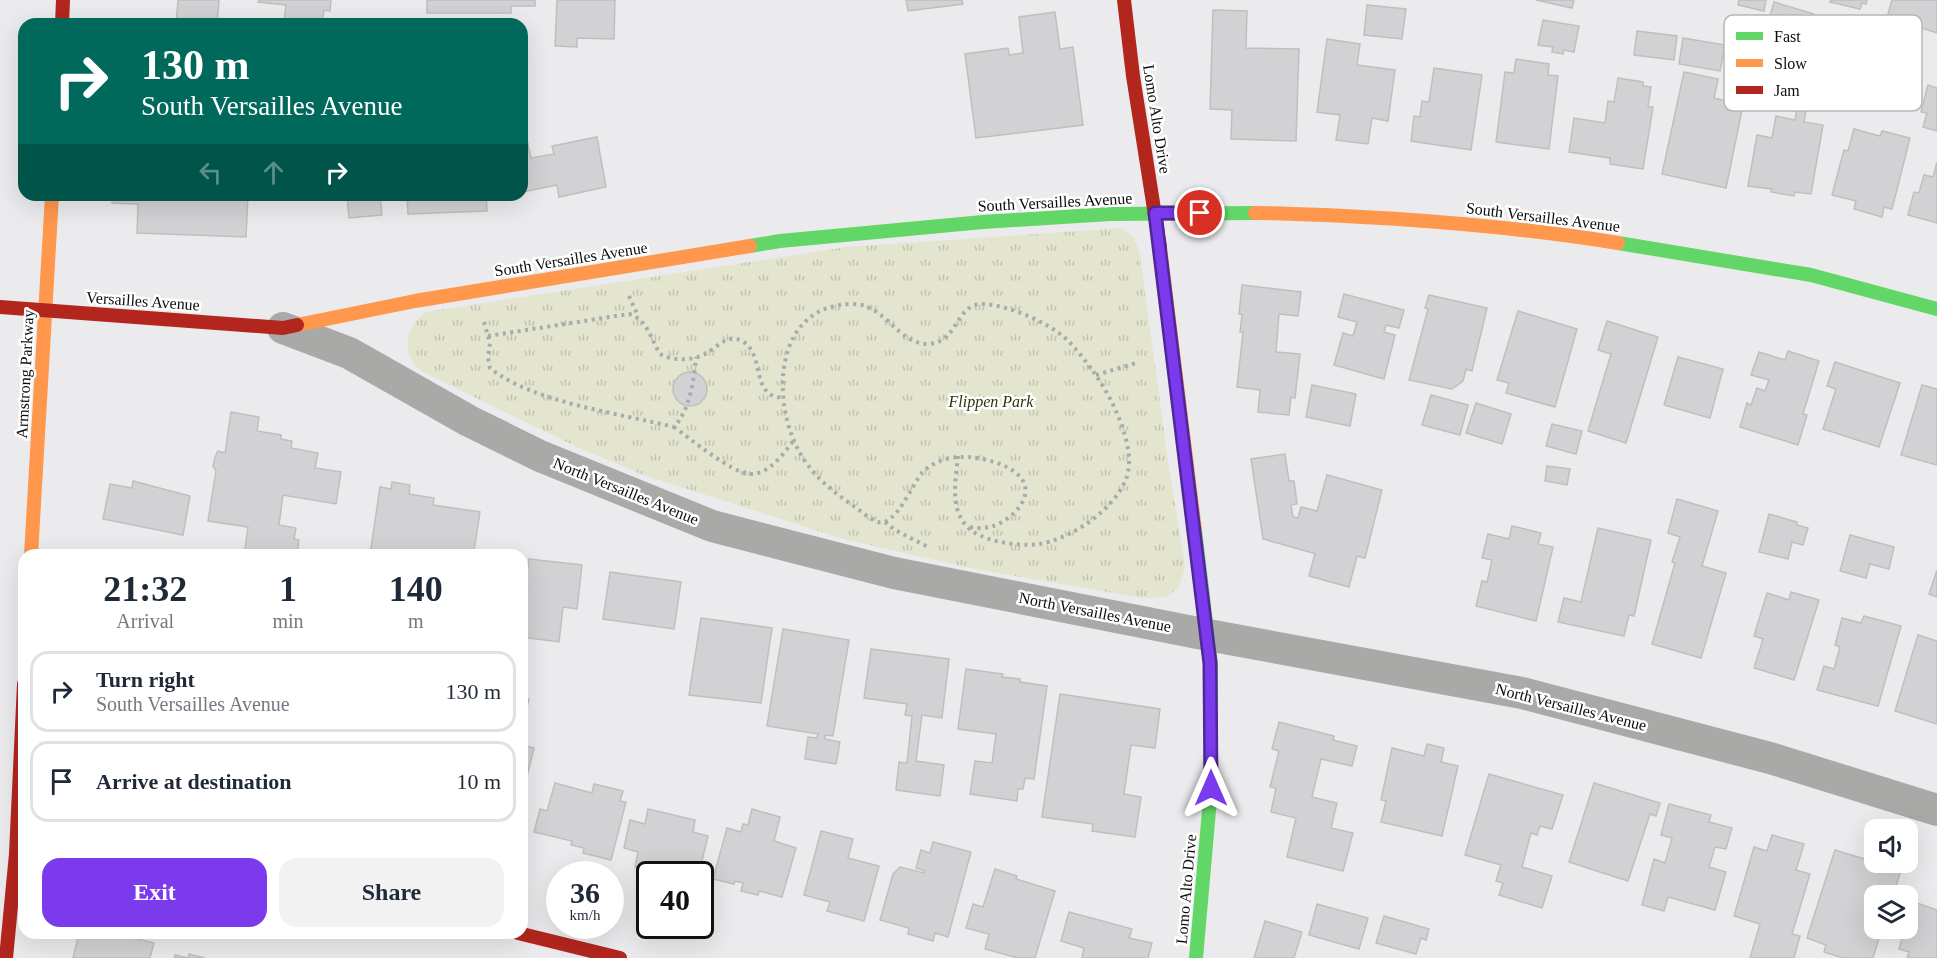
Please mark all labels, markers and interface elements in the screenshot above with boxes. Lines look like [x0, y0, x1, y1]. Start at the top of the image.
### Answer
legend [1724, 15, 1922, 111]
text: Fast [1774, 28, 1801, 45]
icon: right [42, 42, 120, 120]
text: 130 m [141, 42, 250, 88]
text: Slow [1774, 55, 1807, 72]
street label: Lomo Alto Drive [1140, 63, 1174, 175]
text: Jam [1774, 82, 1800, 99]
text: South Versailles Avenue [141, 91, 402, 121]
icon: left [194, 156, 227, 189]
icon: ahead [257, 156, 290, 189]
icon: right [320, 156, 353, 189]
pin [1174, 187, 1225, 238]
street label: South Versailles Avenue [977, 189, 1133, 215]
icon: arrive [1183, 196, 1216, 229]
street label: South Versailles Avenue [1465, 199, 1621, 235]
street label: South Versailles Avenue [493, 238, 649, 280]
street label: Versailles Avenue [86, 289, 200, 313]
street label: Armstrong Parkway [13, 309, 38, 439]
park label: Flippen Park [948, 393, 1034, 411]
street label: North Versailles Avenue [551, 454, 701, 528]
text: 21:32 [103, 569, 187, 609]
text: 1 [279, 569, 297, 609]
text: 140 [389, 569, 443, 609]
street label: North Versailles Avenue [1017, 589, 1173, 635]
text: Arrival [116, 610, 174, 632]
text: min [272, 610, 304, 632]
text: m [408, 610, 424, 632]
text: Turn right [96, 667, 195, 692]
icon: right [45, 675, 78, 708]
text: 130 m [445, 679, 501, 704]
street label: North Versailles Avenue [1494, 680, 1648, 734]
text: South Versailles Avenue [96, 693, 290, 715]
position arrow [1179, 756, 1243, 820]
icon: arrive [45, 765, 78, 798]
text: Arrive at destination [96, 769, 292, 794]
text: 10 m [456, 769, 501, 794]
map controls [1864, 819, 1918, 939]
button: sound [1864, 819, 1918, 873]
street label: Lomo Alto Drive [1173, 833, 1199, 945]
button: Exit [42, 858, 267, 927]
button: Share [279, 858, 504, 927]
speed limit sign: 40 [636, 861, 714, 939]
text: 36 [570, 876, 600, 909]
button: layers [1864, 885, 1918, 939]
text: km/h [570, 907, 600, 923]

